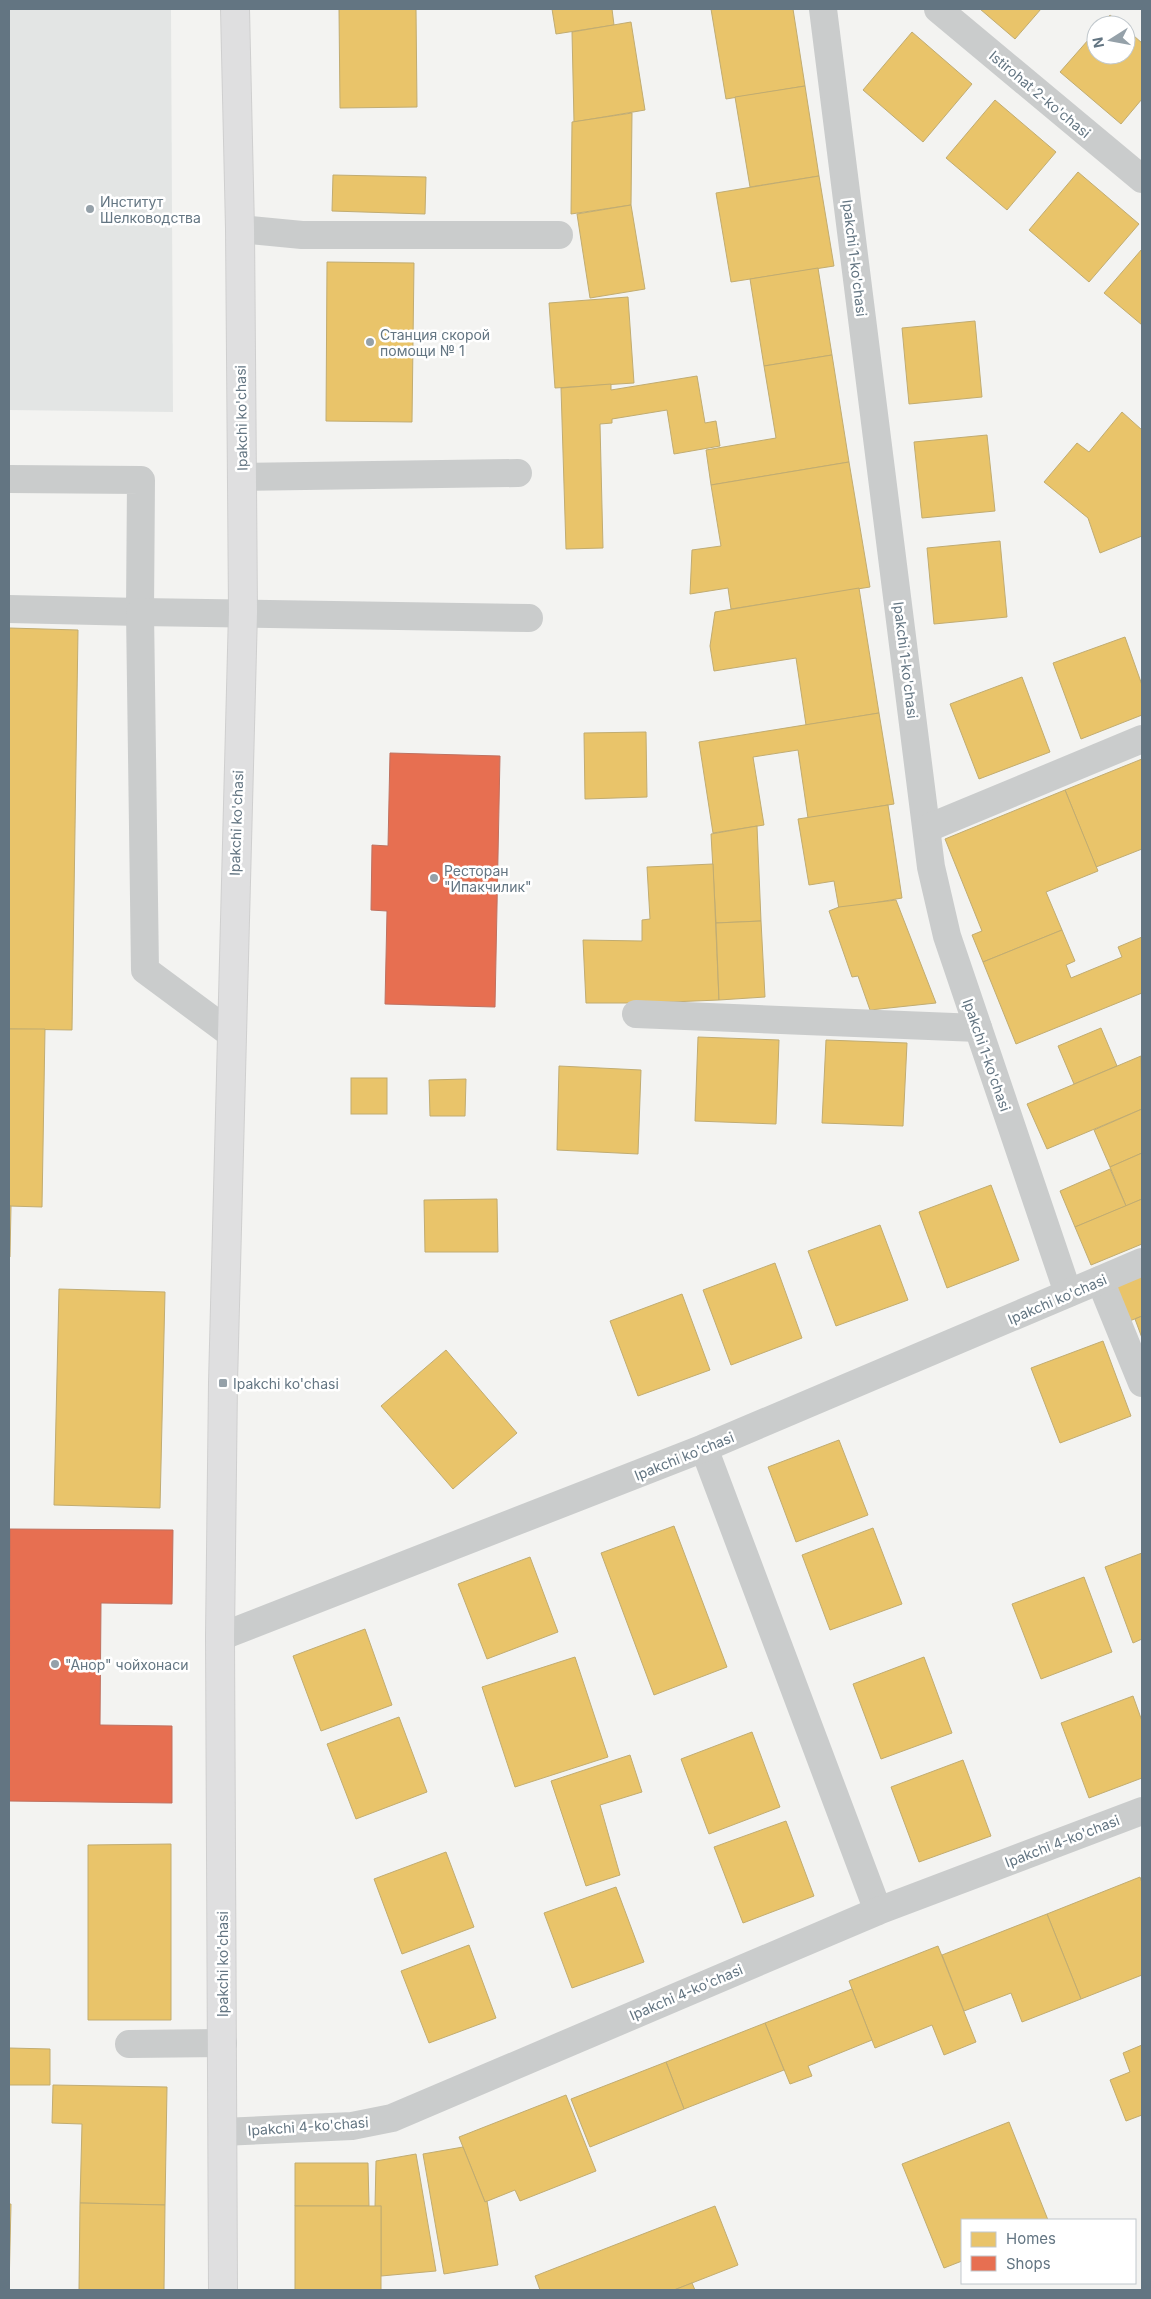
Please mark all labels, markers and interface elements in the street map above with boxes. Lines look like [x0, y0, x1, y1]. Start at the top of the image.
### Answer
north arrow [1086, 15, 1136, 65]
text: N [1088, 36, 1107, 49]
street label: Istirohat 2-ko'chasi [986, 47, 1094, 141]
place label: Институт Шелководства [100, 193, 201, 226]
street label: Ipakchi 1-ko'chasi [839, 198, 871, 318]
marker: Институт Шелководства [84, 203, 96, 215]
place label: Станция скорой помощи № 1 [380, 326, 490, 359]
marker: Станция скорой помощи № 1 [364, 336, 376, 348]
street label: Ipakchi ko'chasi [232, 365, 250, 471]
street label: Ipakchi 1-ko'chasi [890, 600, 922, 720]
street label: Ipakchi ko'chasi [226, 770, 246, 876]
place label: Ресторан "Ипакчилик" [444, 862, 532, 895]
marker: Ресторан "Ипакчилик" [428, 872, 440, 884]
street label: Ipakchi 1-ko'chasi [960, 996, 1014, 1114]
street label: Ipakchi ko'chasi [1005, 1271, 1109, 1327]
place label: Ipakchi ko'chasi [233, 1375, 339, 1392]
marker: Ipakchi ko'chasi [217, 1377, 229, 1389]
street label: Ipakchi ko'chasi [632, 1428, 736, 1484]
place label: "Анор" чойхонаси [65, 1656, 188, 1673]
marker: "Анор" чойхонаси [49, 1658, 61, 1670]
street label: Ipakchi 4-ko'chasi [1002, 1811, 1122, 1871]
street label: Ipakchi ko'chasi [214, 1911, 231, 2017]
street label: Ipakchi 4-ko'chasi [627, 1960, 745, 2024]
street label: Ipakchi 4-ko'chasi [247, 2113, 369, 2139]
legend [961, 2219, 1136, 2284]
text: Homes [1006, 2229, 1056, 2248]
text: Shops [1006, 2254, 1051, 2273]

